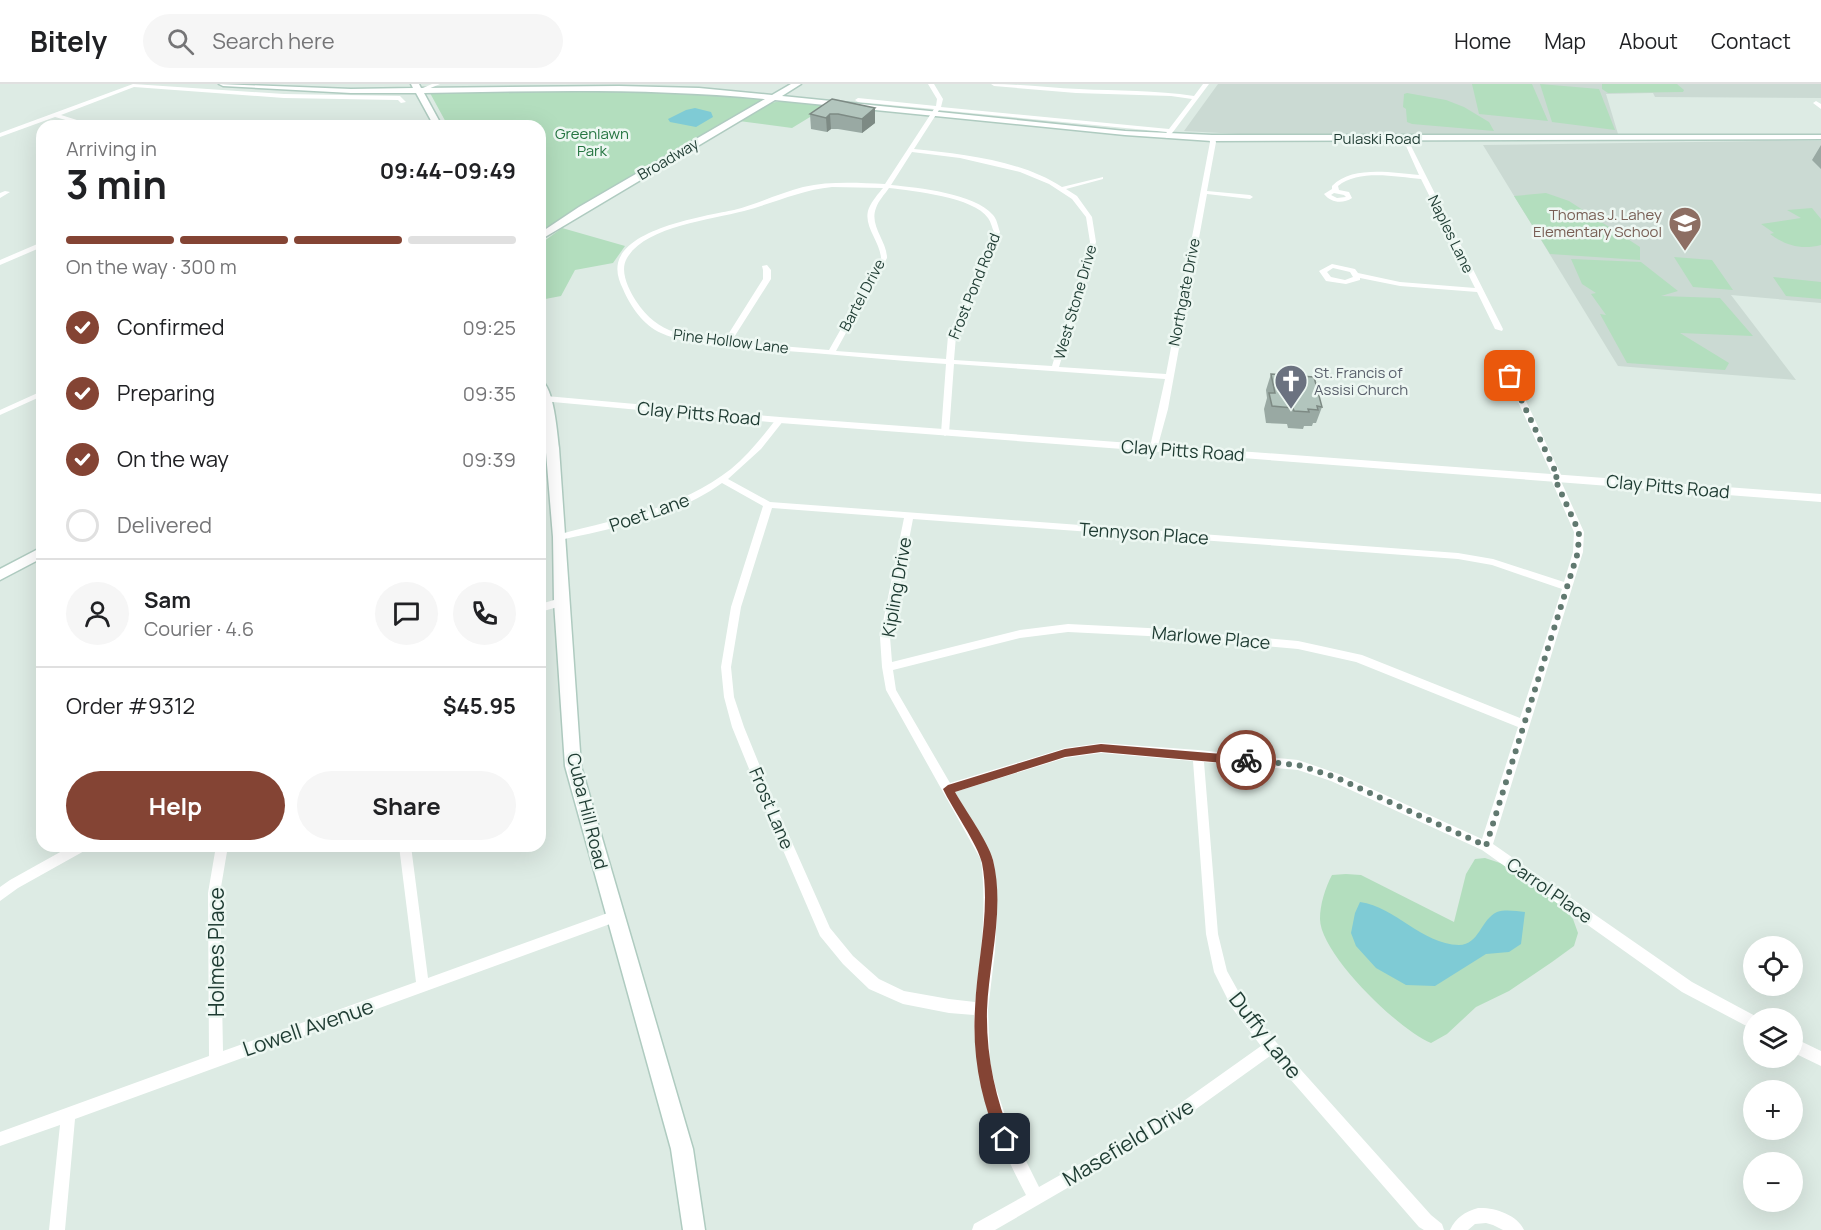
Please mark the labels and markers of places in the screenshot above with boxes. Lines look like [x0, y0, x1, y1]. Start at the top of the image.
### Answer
place label: Thomas J. Lahey Elementary School [1533, 204, 1662, 242]
school or university icon: Thomas J. Lahey Elementary School [1667, 205, 1703, 252]
pin [1484, 350, 1535, 401]
place label: St. Francis of Assisi Church [1314, 362, 1408, 400]
church icon: St. Francis of Assisi Church [1273, 363, 1309, 410]
pin [979, 1113, 1030, 1164]

